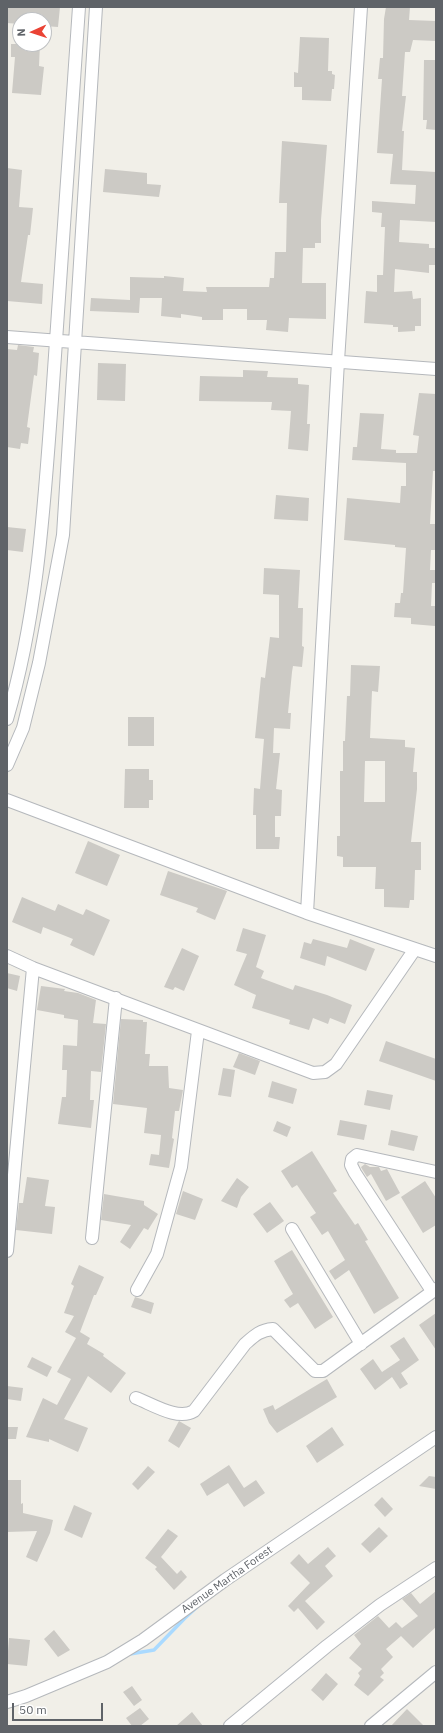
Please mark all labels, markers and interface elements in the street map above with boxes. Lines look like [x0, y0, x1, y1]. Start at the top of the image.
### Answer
north arrow [12, 12, 52, 52]
text: N [14, 28, 28, 37]
street label: Avenue Martha Forest [179, 1544, 275, 1616]
scale bar [14, 1695, 105, 1721]
text: 50 m [19, 1702, 47, 1717]

